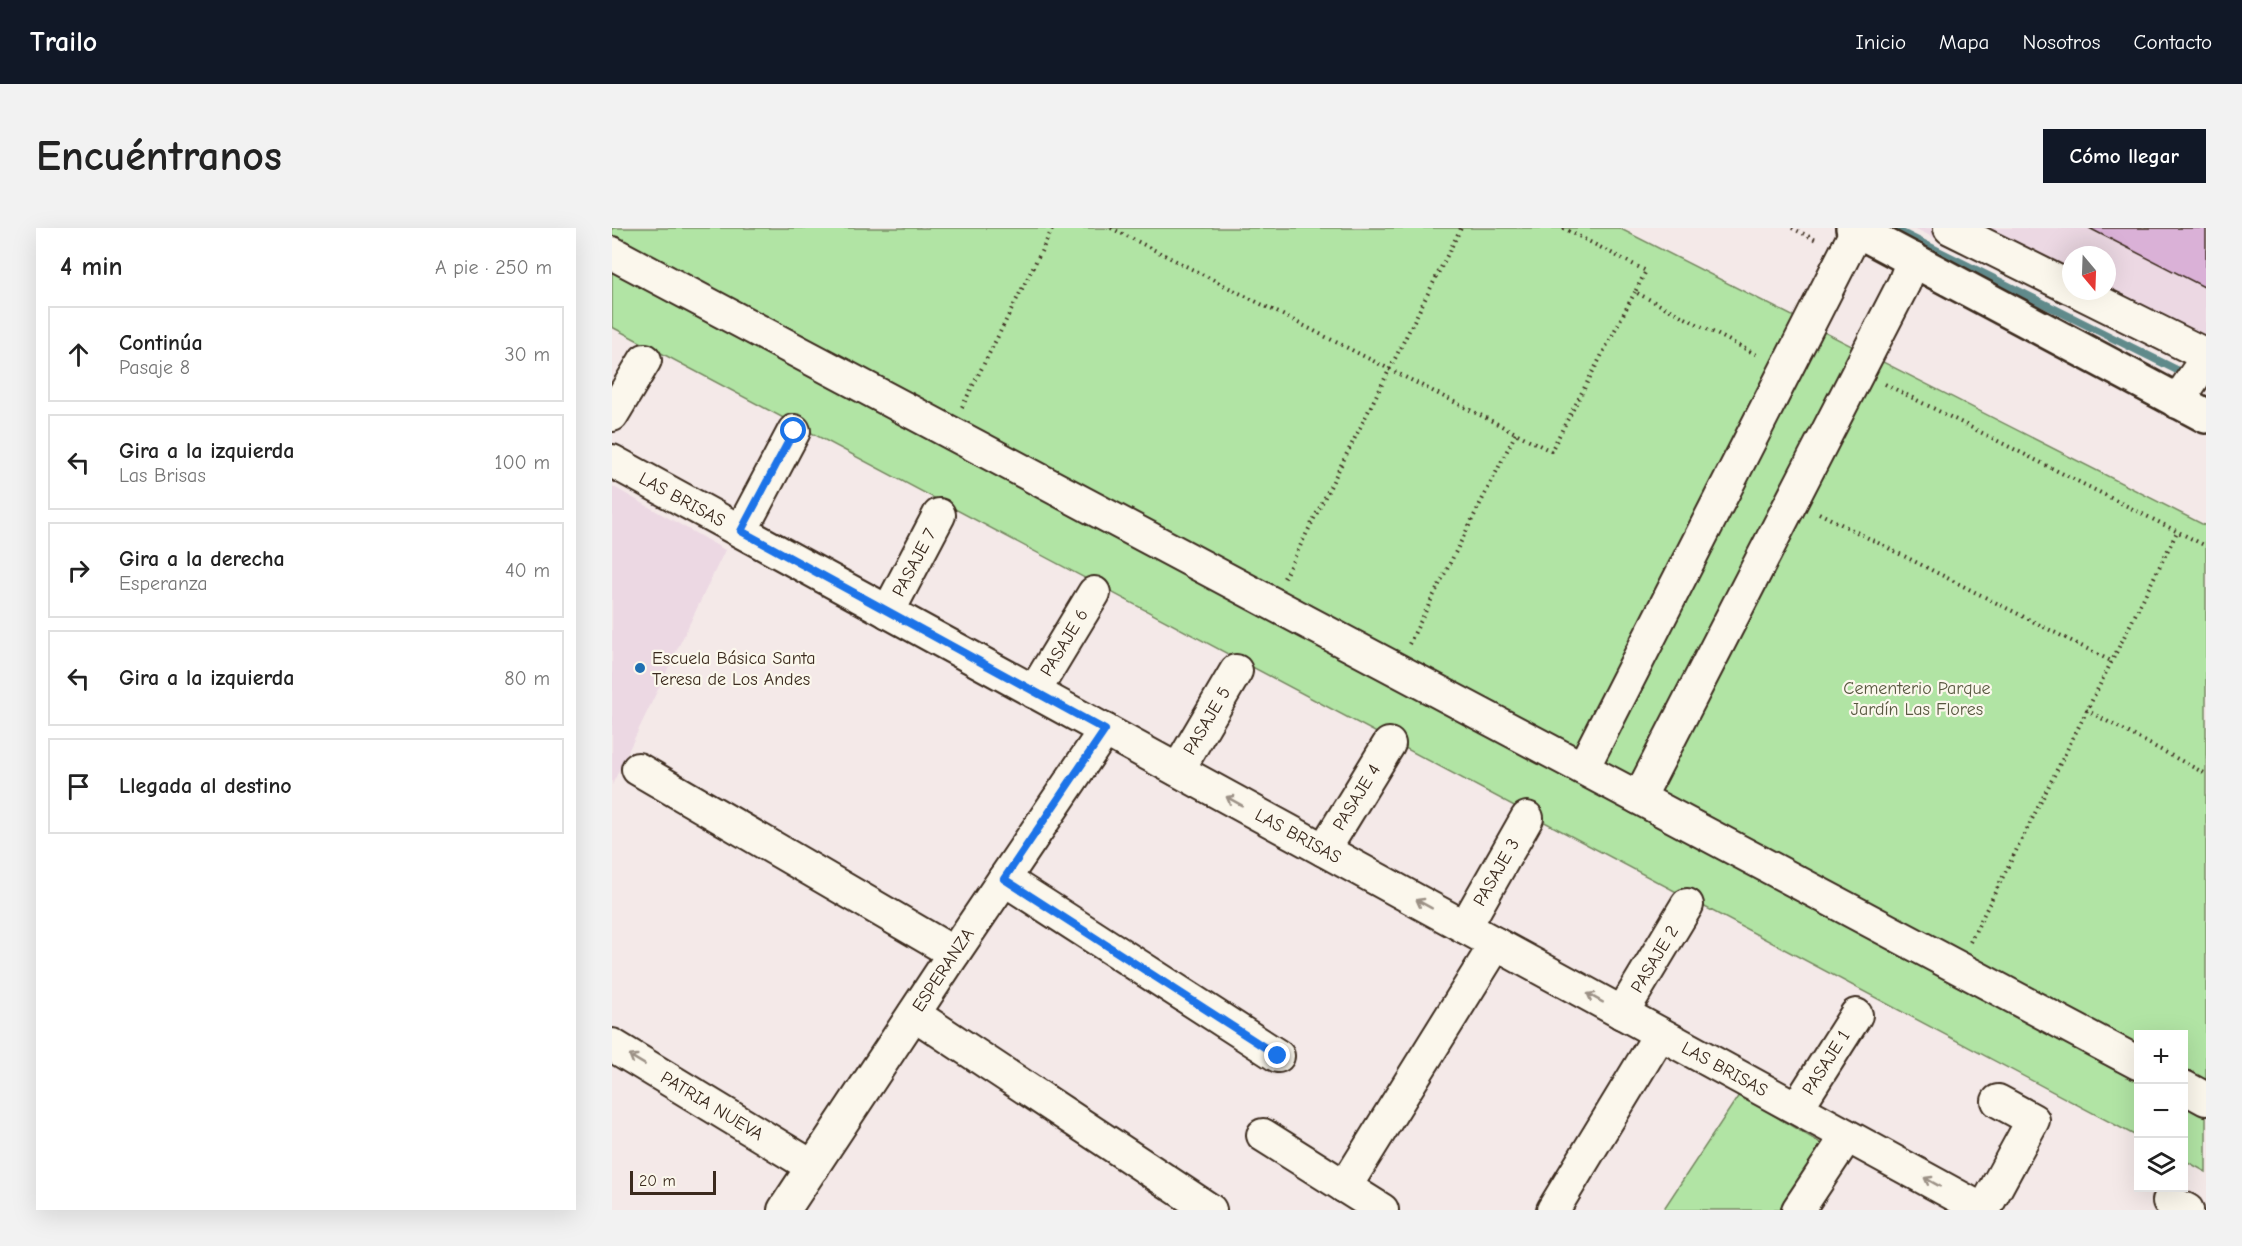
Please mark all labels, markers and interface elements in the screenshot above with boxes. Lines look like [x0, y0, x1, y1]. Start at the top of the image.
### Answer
text: Trailo [30, 26, 97, 58]
text: Inicio [1855, 30, 1906, 54]
text: Mapa [1939, 30, 1989, 54]
text: Nosotros [2022, 30, 2101, 54]
text: Contacto [2134, 30, 2212, 54]
button: Cómo llegar [2043, 129, 2206, 183]
text: Encuéntranos [36, 132, 282, 181]
north arrow [2062, 246, 2116, 300]
text: 4 min [60, 252, 123, 282]
text: A pie · 250 m [435, 256, 552, 279]
text: Continúa [119, 330, 203, 356]
icon: ahead [62, 338, 95, 371]
text: 30 m [504, 343, 550, 366]
text: Pasaje 8 [119, 356, 190, 379]
route start [780, 417, 806, 443]
text: Gira a la izquierda [119, 438, 294, 464]
icon: left [62, 446, 95, 479]
text: 100 m [495, 451, 550, 474]
text: Las Brisas [119, 464, 206, 487]
street label: LAS BRISAS [636, 467, 729, 531]
street label: PASAJE 7 [888, 524, 941, 600]
text: Gira a la derecha [119, 546, 285, 572]
icon: right [62, 554, 95, 587]
text: 40 m [505, 559, 550, 582]
text: Esperanza [119, 572, 208, 595]
street label: PASAJE 6 [1036, 605, 1093, 680]
place label: Escuela Básica Santa Teresa de Los Andes [652, 648, 816, 690]
marker: Escuela Básica Santa Teresa de Los Andes [633, 661, 647, 675]
icon: left [62, 662, 95, 695]
text: Gira a la izquierda [119, 665, 294, 691]
text: 80 m [504, 667, 550, 690]
park label: Cementerio Parque Jardín Las Flores [1843, 678, 1991, 720]
street label: PASAJE 5 [1179, 683, 1235, 759]
street label: PASAJE 4 [1328, 760, 1385, 834]
icon: arrive [62, 770, 95, 803]
text: Llegada al destino [119, 773, 292, 799]
one-way arrow [1226, 795, 1243, 807]
street label: LAS BRISAS [1252, 804, 1345, 868]
street label: PASAJE 3 [1469, 835, 1524, 910]
one-way arrow [1415, 898, 1433, 909]
street label: PASAJE 2 [1626, 922, 1683, 996]
street label: ESPERANZA [908, 924, 978, 1016]
one-way arrow [1587, 992, 1604, 1004]
street label: PASAJE 1 [1798, 1026, 1854, 1099]
map controls [2134, 1030, 2188, 1192]
button: + [2134, 1030, 2188, 1084]
street label: LAS BRISAS [1678, 1037, 1771, 1101]
route end [1264, 1042, 1290, 1068]
one-way arrow [629, 1054, 646, 1066]
street label: PATRIA NUEVA [657, 1067, 767, 1145]
button: − [2134, 1084, 2188, 1138]
button: layers [2134, 1138, 2188, 1192]
scale bar [630, 1168, 716, 1196]
text: 20 m [639, 1172, 676, 1190]
one-way arrow [1923, 1176, 1941, 1187]

